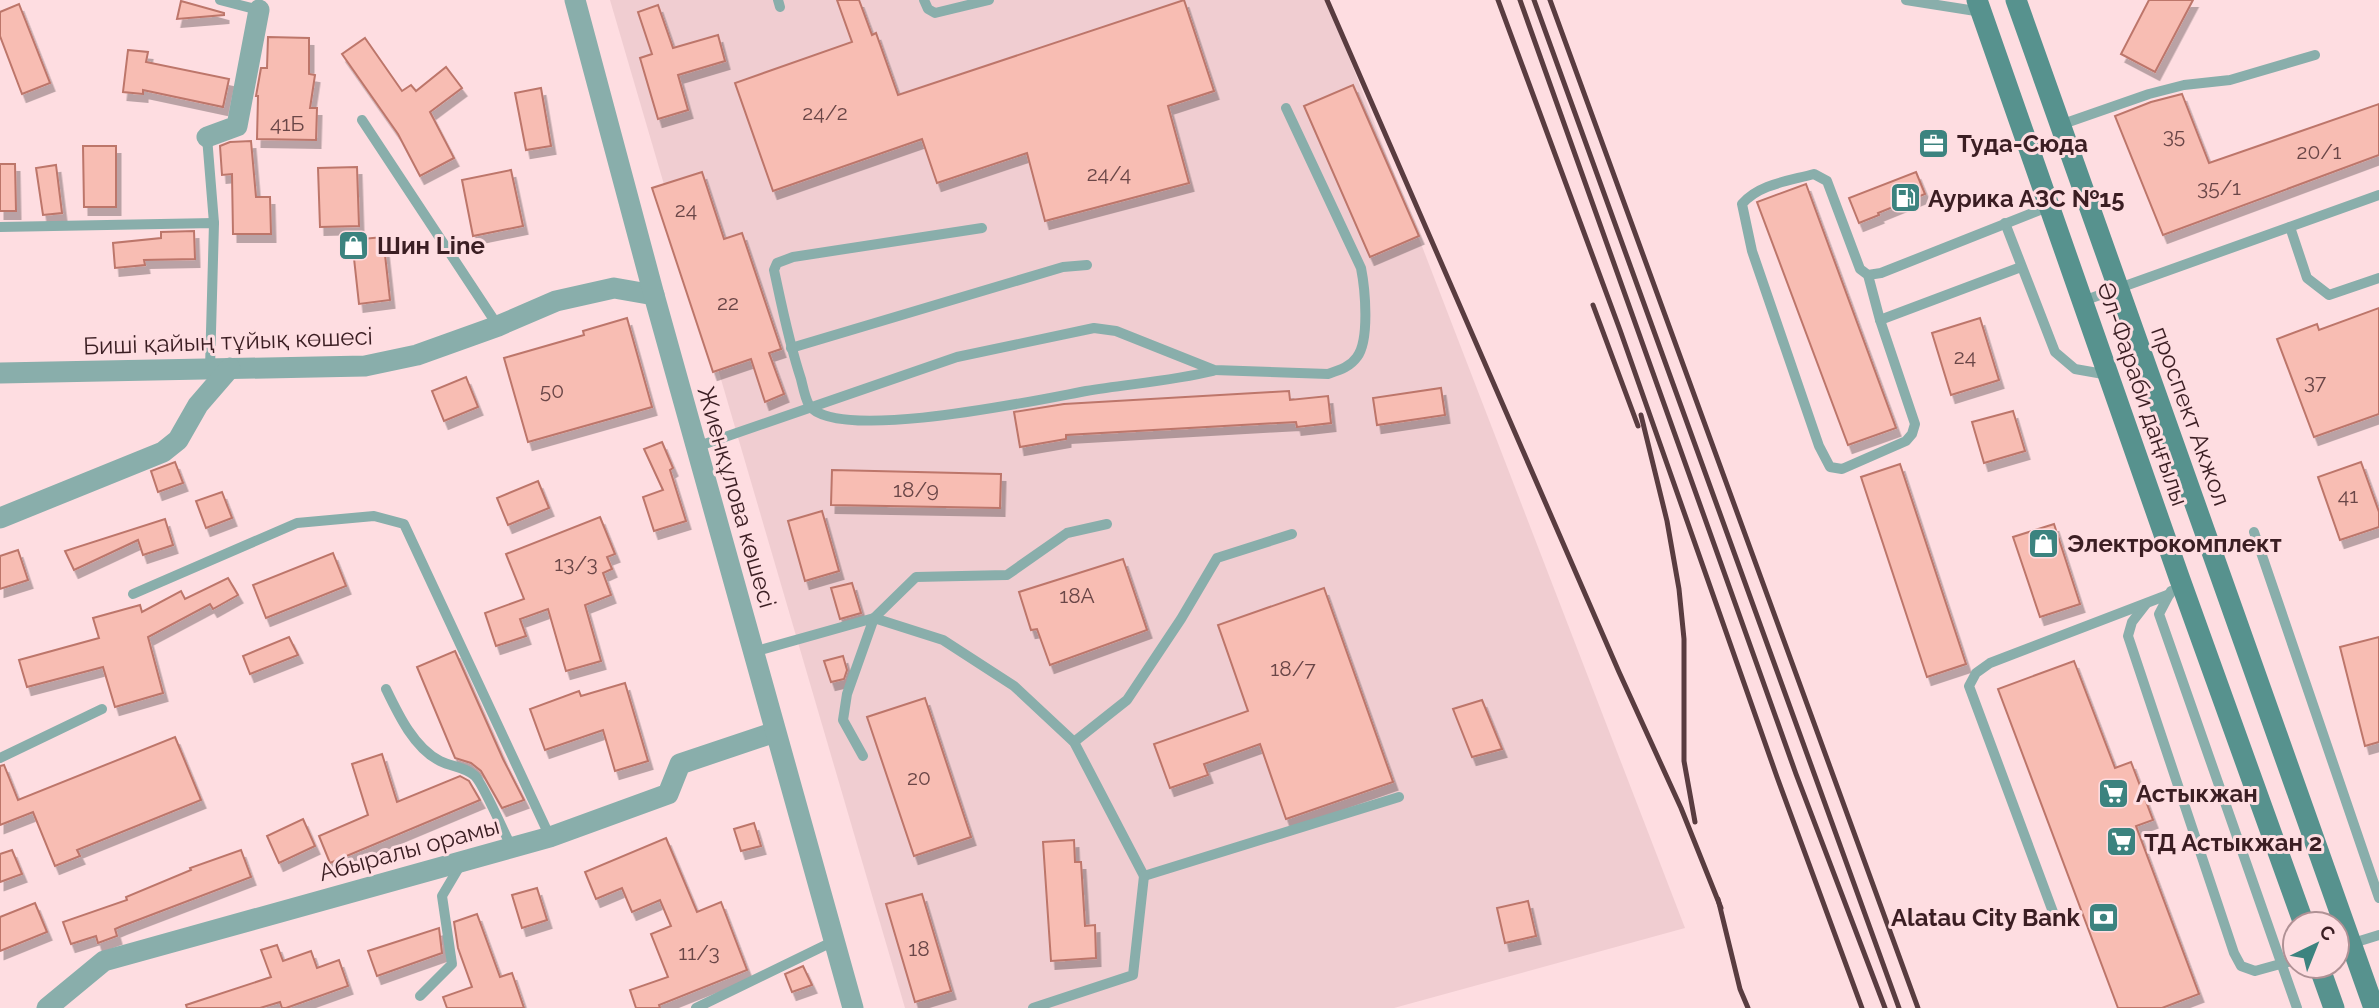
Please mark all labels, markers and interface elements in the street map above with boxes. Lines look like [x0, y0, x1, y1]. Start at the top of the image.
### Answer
house number: 24/2 [802, 100, 848, 125]
house number: 41Б [270, 111, 304, 136]
house number: 35 [2163, 123, 2185, 148]
office icon: Туда-Сюда [1917, 126, 1951, 160]
place label: Туда-Сюда [1957, 129, 2088, 158]
house number: 20/1 [2297, 139, 2341, 164]
house number: 24/4 [1087, 161, 1131, 186]
house number: 35/1 [2197, 175, 2241, 200]
fuel station icon: Аурика АЗС №15 [1888, 181, 1922, 215]
place label: Аурика АЗС №15 [1928, 184, 2124, 213]
house number: 24 [675, 197, 697, 222]
shop icon: Шин Line [337, 228, 371, 262]
place label: Шин Line [377, 231, 485, 260]
street label: Әл-Фараби даңғылы [2091, 278, 2195, 510]
house number: 22 [717, 290, 739, 315]
street label: Биші қайың тұйық көшесі [83, 321, 373, 361]
street label: проспект Акжол [2145, 322, 2237, 510]
house number: 24 [1954, 344, 1976, 369]
house number: 37 [2304, 369, 2327, 394]
house number: 50 [540, 378, 564, 403]
street label: Жиенқұлова көшесі [691, 383, 783, 611]
house number: 18/9 [893, 477, 939, 502]
house number: 41 [2338, 483, 2358, 508]
shop icon: Электрокомплект [2027, 526, 2061, 560]
place label: Электрокомплект [2067, 529, 2282, 558]
house number: 13/3 [554, 551, 598, 576]
house number: 18А [1059, 583, 1095, 608]
house number: 18/7 [1270, 656, 1316, 681]
house number: 20 [907, 765, 931, 790]
supermarket icon: Астыкжан [2096, 776, 2130, 810]
place label: Астыкжан [2136, 779, 2258, 808]
street label: Абыралы орамы [315, 811, 503, 887]
supermarket icon: ТД Астыкжан 2 [2104, 825, 2138, 859]
place label: ТД Астыкжан 2 [2144, 828, 2322, 857]
bank icon: Alatau City Bank [2086, 900, 2120, 934]
place label: Alatau City Bank [1891, 903, 2081, 932]
north arrow [2281, 910, 2351, 980]
text: С [2315, 920, 2340, 945]
house number: 18 [908, 936, 930, 961]
house number: 11/3 [678, 940, 720, 965]

